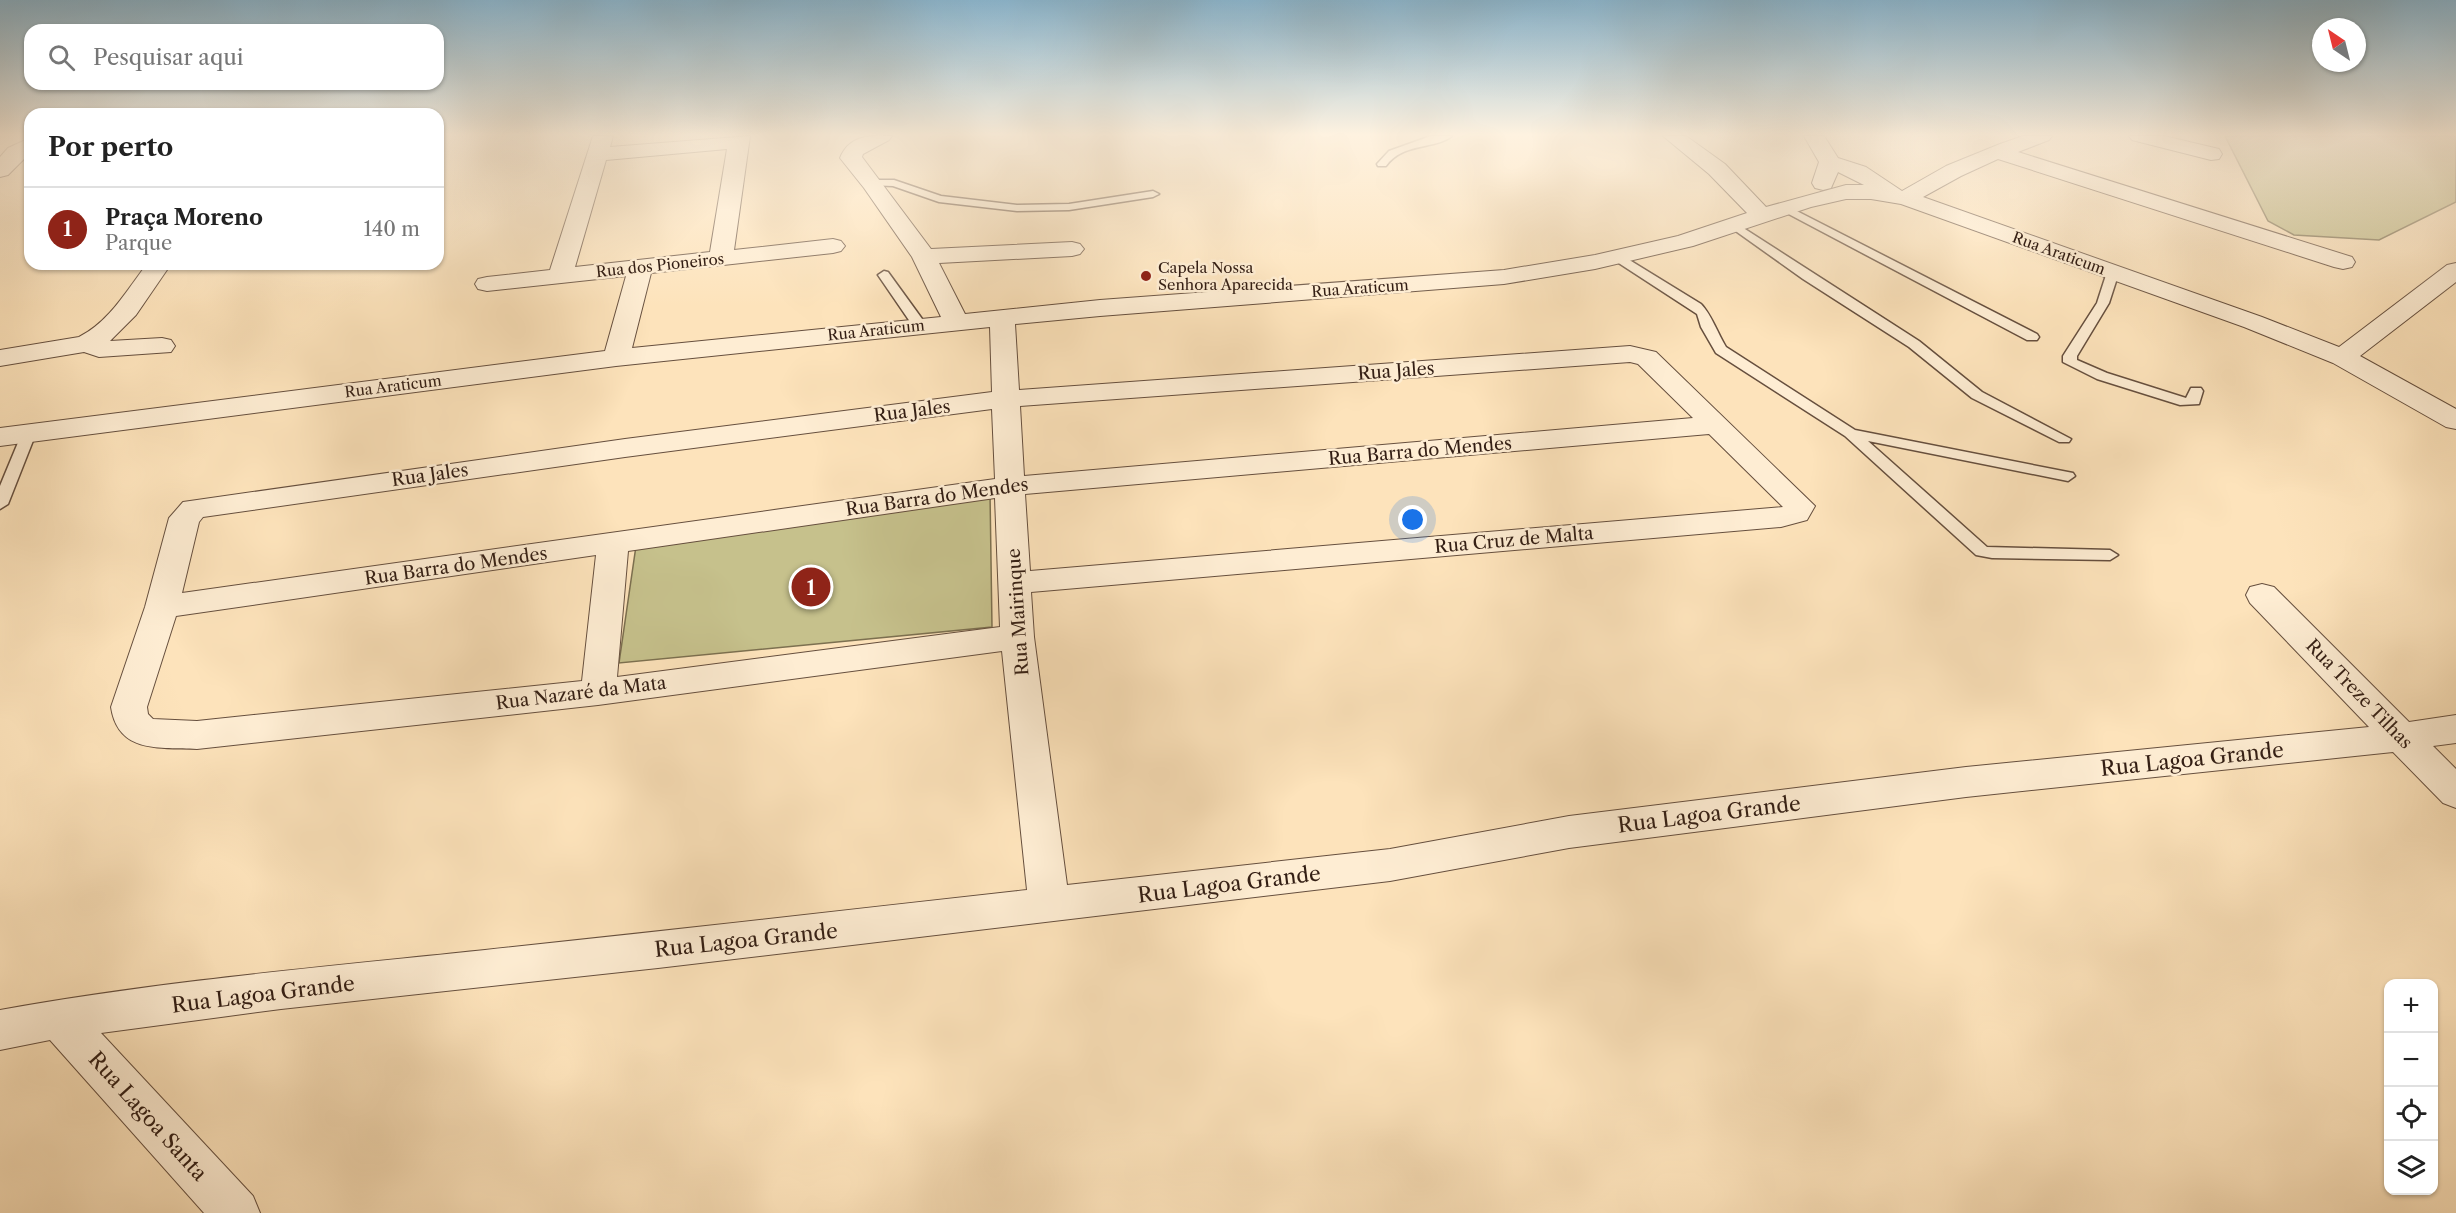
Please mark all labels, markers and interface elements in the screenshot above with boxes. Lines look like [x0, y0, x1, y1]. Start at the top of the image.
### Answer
north arrow [2312, 18, 2366, 72]
search box [24, 24, 444, 90]
icon: search [45, 41, 78, 74]
text: Pesquisar aqui [93, 44, 243, 71]
text: Por perto [48, 131, 173, 163]
text: Praça Moreno [105, 204, 263, 231]
text: 1 [63, 217, 72, 241]
text: 140 m [363, 217, 420, 241]
street label: Rua Araticum [2010, 227, 2108, 279]
text: Parque [105, 231, 172, 255]
street label: Rua dos Pioneiros [595, 249, 725, 281]
place label: Capela Nossa Senhora Aparecida [1158, 258, 1293, 294]
marker: Capela Nossa Senhora Aparecida [1139, 269, 1153, 283]
street label: Rua Araticum [1311, 275, 1409, 301]
street label: Rua Araticum [826, 315, 926, 345]
street label: Rua Jales [1357, 357, 1435, 385]
street label: Rua Araticum [343, 371, 443, 401]
street label: Rua Jales [872, 395, 952, 427]
street label: Rua Barra do Mendes [1327, 432, 1513, 470]
street label: Rua Jales [390, 459, 470, 491]
street label: Rua Barra do Mendes [844, 473, 1030, 521]
your location [1398, 505, 1427, 534]
street label: Rua Cruz de Malta [1434, 522, 1595, 558]
street label: Rua Barra do Mendes [363, 542, 549, 590]
street label: Rua Mairinque [1003, 548, 1033, 676]
pin: 1 [792, 564, 830, 610]
street label: Rua Treze Tilhas [2301, 635, 2417, 753]
street label: Rua Nazaré da Mata [494, 672, 668, 714]
street label: Rua Lagoa Grande [2099, 737, 2285, 781]
street label: Rua Lagoa Grande [1616, 790, 1802, 838]
street label: Rua Lagoa Grande [1136, 860, 1322, 908]
street label: Rua Lagoa Grande [653, 918, 839, 962]
street label: Rua Lagoa Grande [170, 970, 356, 1018]
map controls [2384, 979, 2438, 1195]
button: + [2384, 979, 2438, 1033]
button: − [2384, 1033, 2438, 1087]
street label: Rua Lagoa Santa [83, 1046, 213, 1186]
button: locate [2384, 1087, 2438, 1141]
button: layers [2384, 1141, 2438, 1195]

